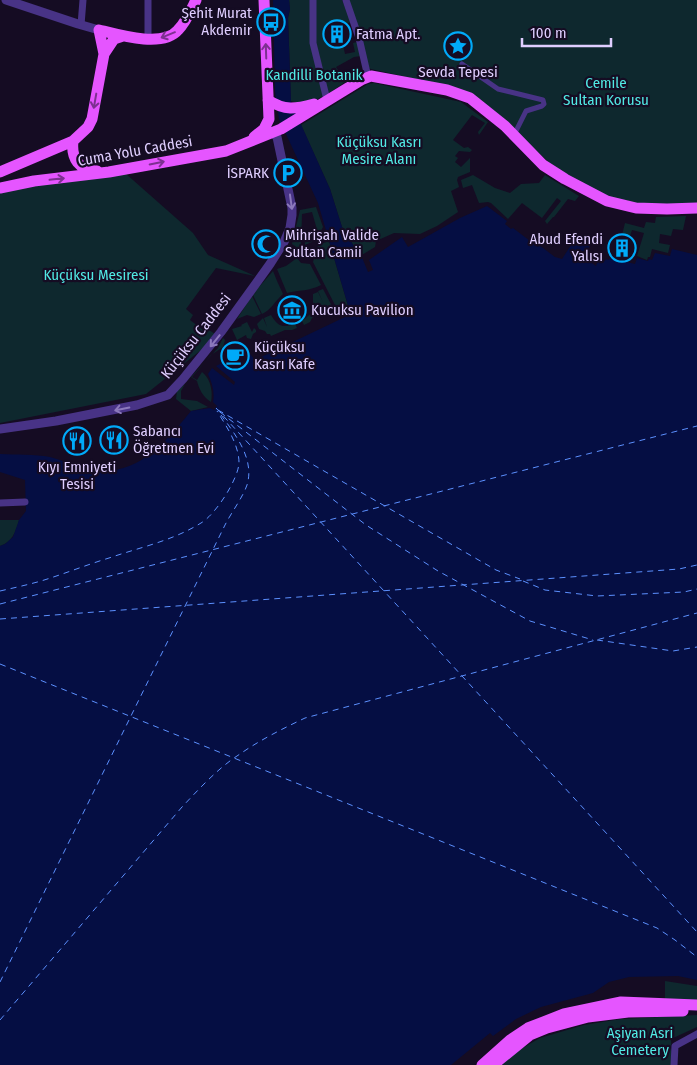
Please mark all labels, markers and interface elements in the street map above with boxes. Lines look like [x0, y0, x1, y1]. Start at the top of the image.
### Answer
place label: Şehit Murat Akdemir [181, 4, 253, 39]
bus stop icon: Şehit Murat Akdemir [256, 7, 286, 37]
scale bar [522, 15, 611, 47]
building icon: Fatma Apt. [322, 19, 352, 49]
text: 100 m [530, 24, 567, 42]
place label: Fatma Apt. [356, 25, 420, 43]
one-way arrow [161, 31, 176, 40]
place icon: Sevda Tepesi [443, 31, 473, 61]
one-way arrow [262, 43, 271, 59]
place label: Sevda Tepesi [418, 63, 498, 81]
park label: Kandilli Botanik [265, 66, 363, 84]
park label: Cemile Sultan Korusu [563, 74, 649, 109]
one-way arrow [90, 93, 100, 109]
street label: Cuma Yolu Caddesi [76, 132, 194, 170]
park label: Küçüksu Kasrı Mesire Alanı [337, 133, 421, 168]
one-way arrow [149, 158, 165, 167]
parking icon: İSPARK [273, 158, 303, 188]
place label: İSPARK [227, 164, 269, 182]
one-way arrow [49, 174, 65, 184]
one-way arrow [286, 194, 296, 210]
place label: Mihrişah Valide Sultan Camii [285, 226, 379, 261]
mosque icon: Mihrişah Valide Sultan Camii [251, 229, 281, 259]
place label: Abud Efendi Yalısı [529, 230, 603, 265]
building icon: Abud Efendi Yalısı [607, 233, 637, 263]
park label: Küçüksu Mesiresi [43, 266, 149, 284]
street label: Küçüksu Caddesi [157, 290, 235, 382]
museum icon: Kucuksu Pavilion [277, 295, 307, 325]
place label: Kucuksu Pavilion [311, 301, 414, 319]
one-way arrow [209, 334, 220, 347]
place label: Küçüksu Kasrı Kafe [254, 338, 315, 373]
cafe icon: Küçüksu Kasrı Kafe [220, 341, 250, 371]
one-way arrow [114, 404, 130, 414]
place label: Sabancı Öğretmen Evi [133, 422, 214, 457]
restaurant icon: Sabancı Öğretmen Evi [99, 425, 129, 455]
restaurant icon: Kıyı Emniyeti Tesisi [62, 426, 92, 456]
place label: Kıyı Emniyeti Tesisi [38, 458, 116, 493]
park label: Aşiyan Asri Cemetery [607, 1024, 673, 1059]

